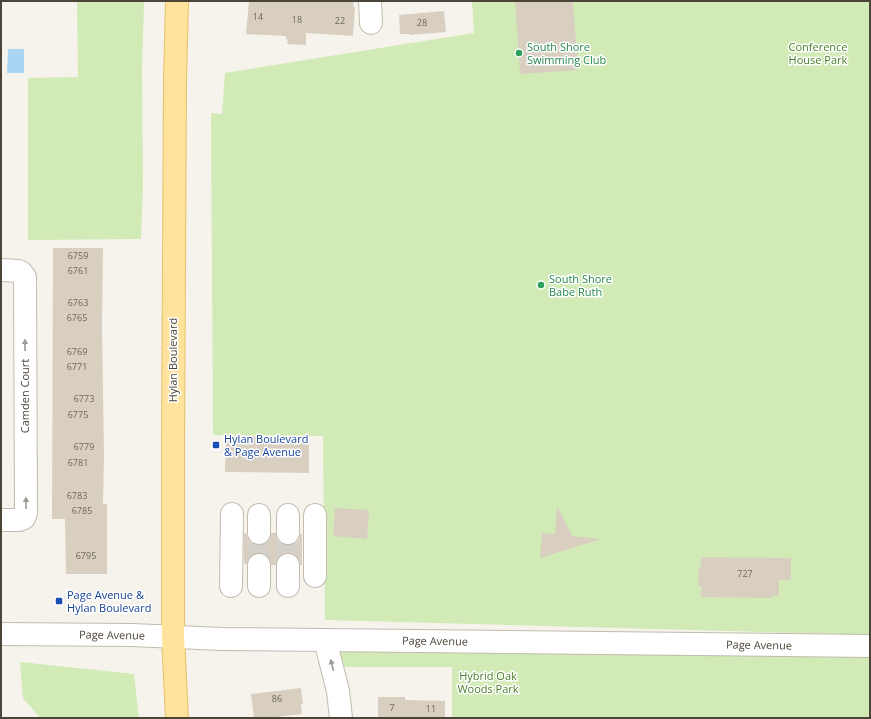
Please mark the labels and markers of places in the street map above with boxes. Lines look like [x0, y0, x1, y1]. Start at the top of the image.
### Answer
place label: South Shore Swimming Club [527, 39, 607, 67]
marker: South Shore Swimming Club [514, 48, 524, 58]
place label: South Shore Babe Ruth [549, 271, 612, 299]
marker: South Shore Babe Ruth [536, 280, 546, 290]
place label: Hylan Boulevard & Page Avenue [224, 431, 308, 459]
marker: Hylan Boulevard & Page Avenue [211, 440, 221, 450]
place label: Page Avenue & Hylan Boulevard [67, 587, 151, 615]
marker: Page Avenue & Hylan Boulevard [54, 596, 64, 606]

